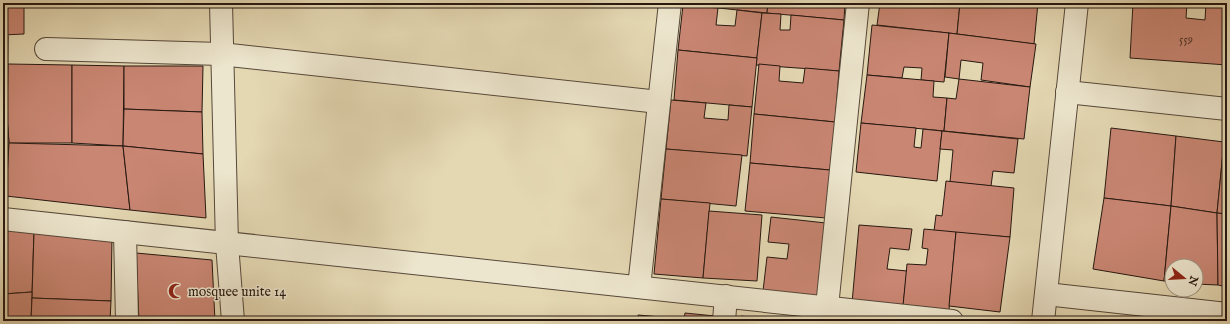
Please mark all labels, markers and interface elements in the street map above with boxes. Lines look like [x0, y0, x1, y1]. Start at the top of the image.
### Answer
house number: 559 [1179, 32, 1193, 47]
north arrow [1164, 258, 1204, 298]
text: N [1184, 273, 1201, 288]
mosque icon: mosquee unite 14 [167, 282, 185, 300]
place label: mosquee unite 14 [188, 283, 286, 301]

